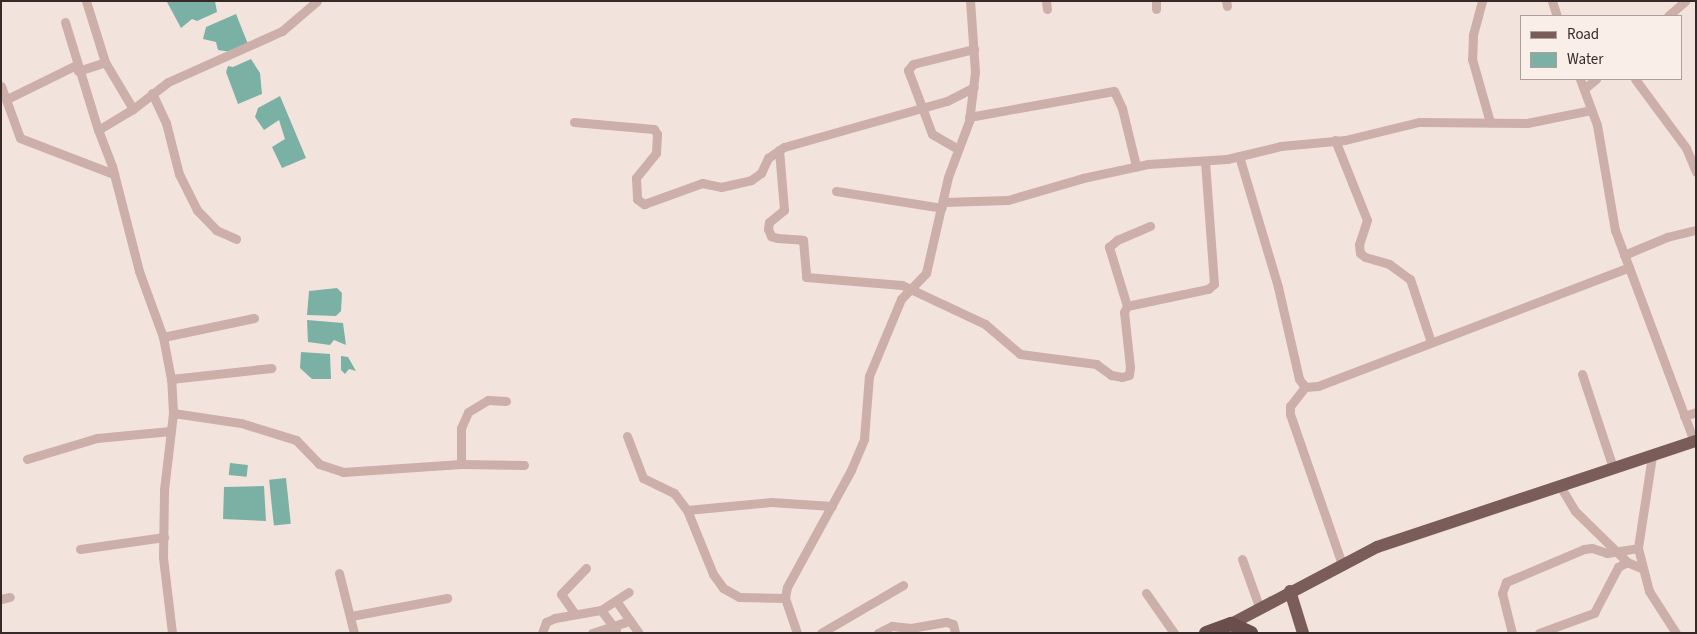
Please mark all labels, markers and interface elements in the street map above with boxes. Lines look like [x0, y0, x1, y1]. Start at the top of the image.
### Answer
legend [1520, 15, 1682, 80]
text: Road [1567, 24, 1599, 45]
text: Water [1567, 49, 1603, 70]

